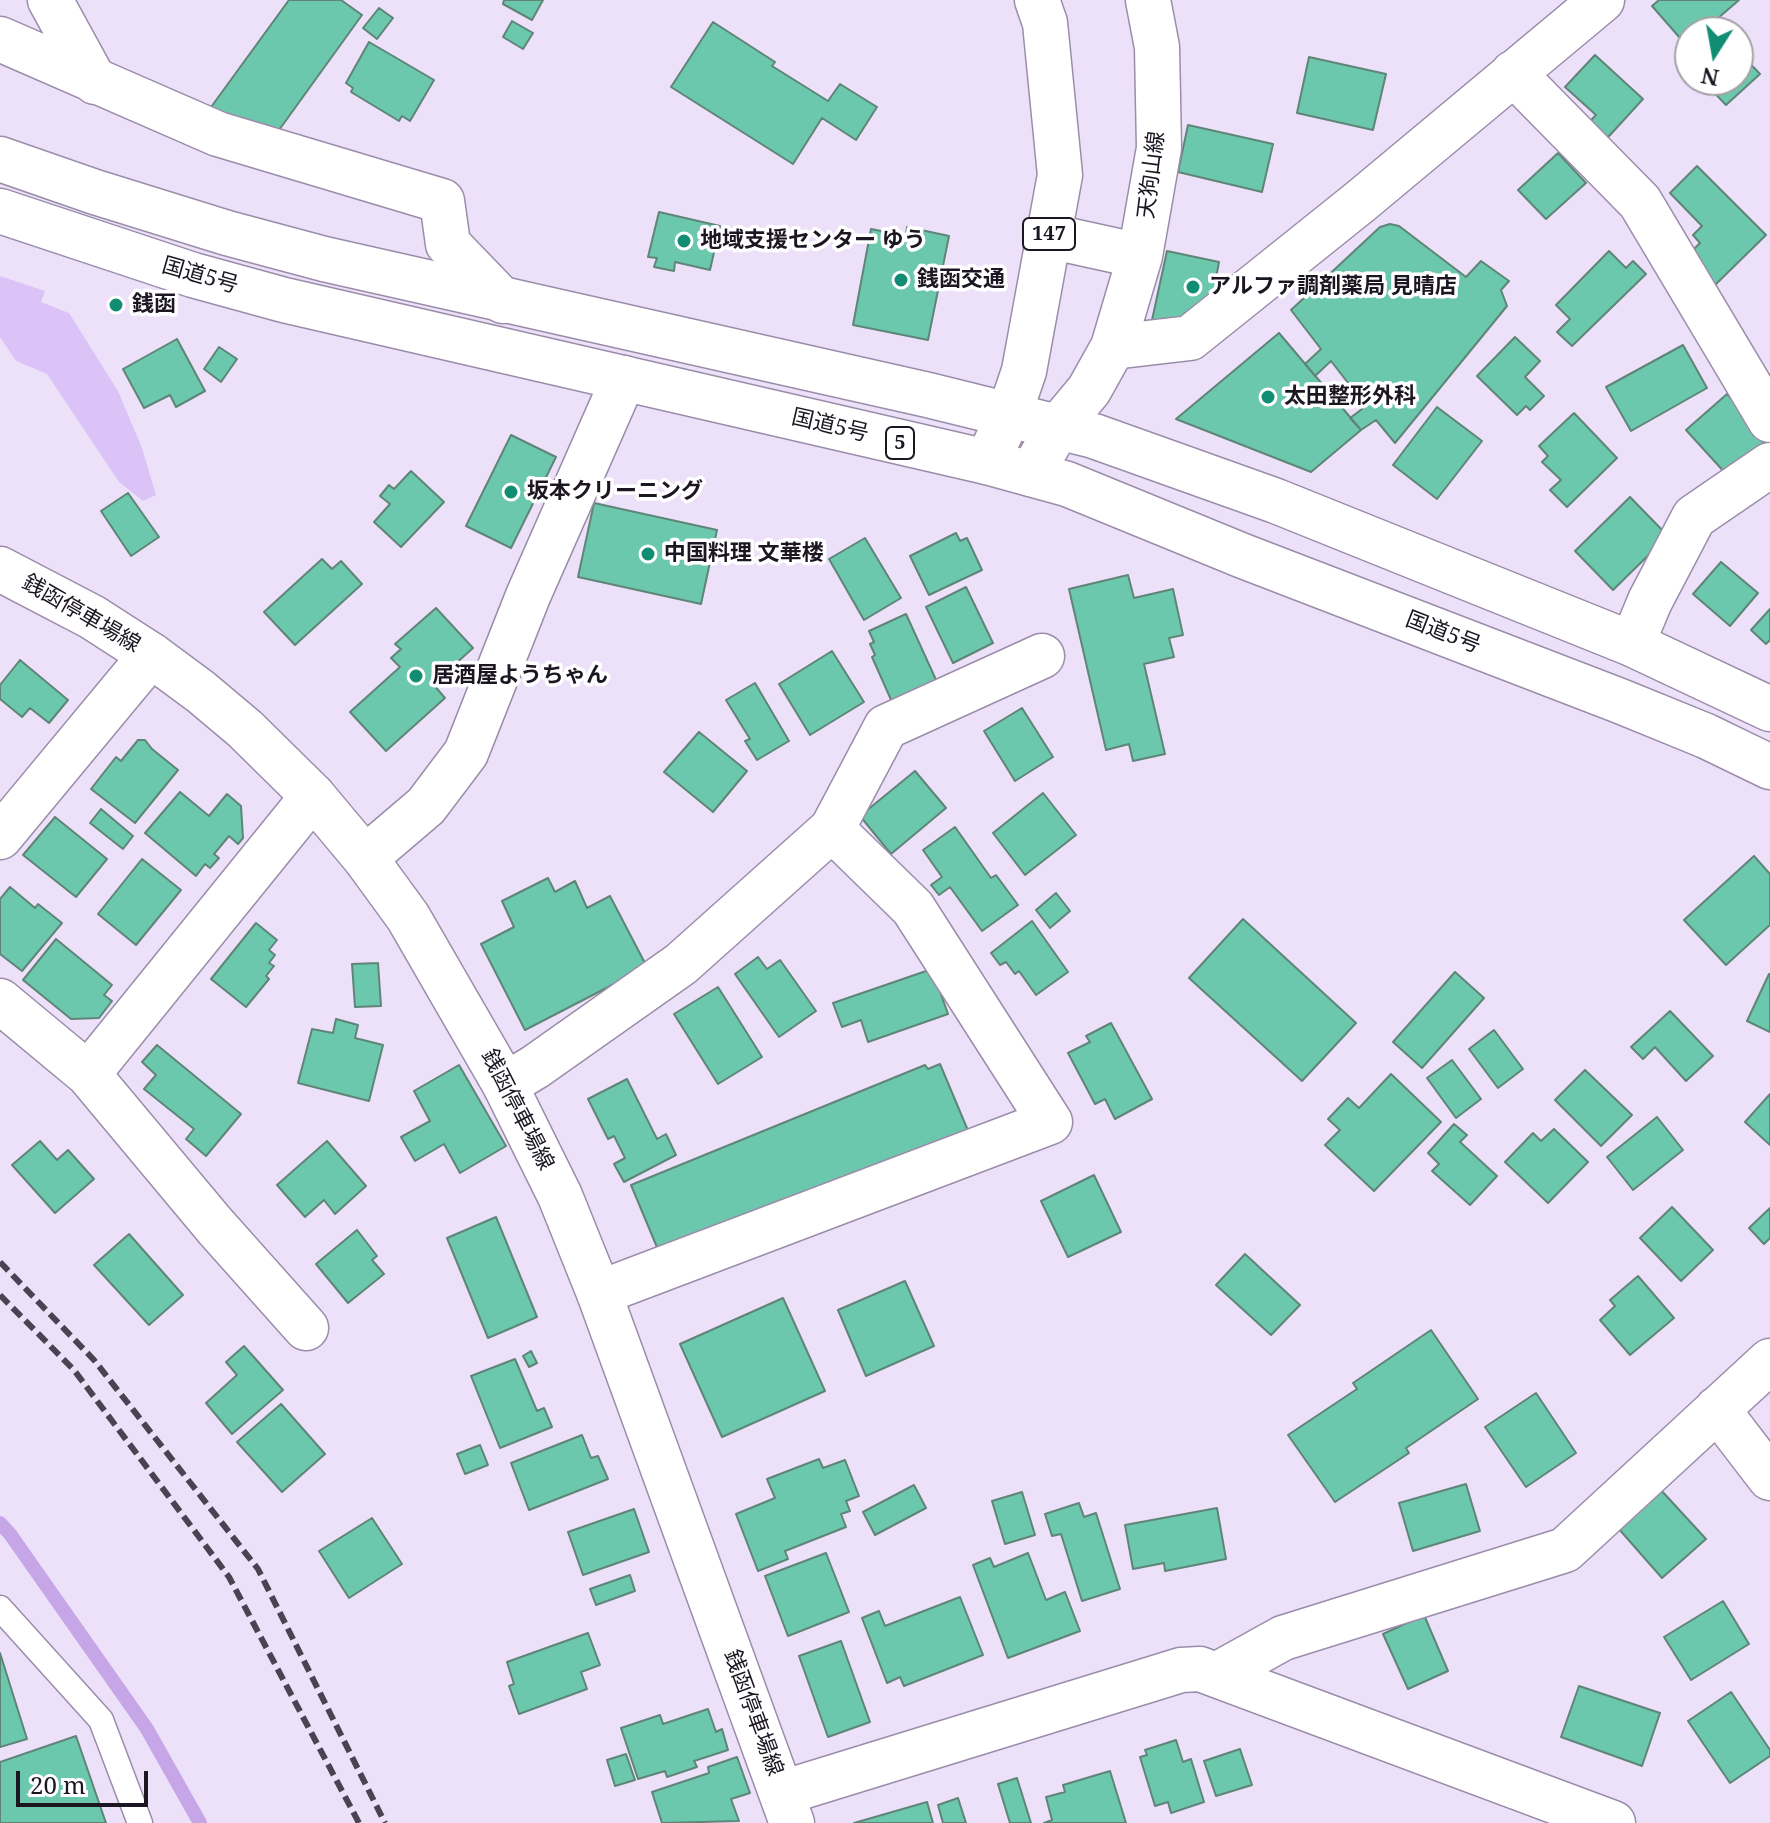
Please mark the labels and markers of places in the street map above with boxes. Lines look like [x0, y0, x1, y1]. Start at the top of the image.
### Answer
place label: 地域支援センター ゆう [700, 228, 926, 254]
marker: 地域支援センター ゆう [675, 232, 693, 250]
place label: 銭函交通 [917, 267, 1005, 293]
marker: 銭函交通 [892, 271, 910, 289]
place label: アルファ調剤薬局 見晴店 [1209, 274, 1457, 300]
marker: アルファ調剤薬局 見晴店 [1184, 278, 1202, 296]
place label: 銭函 [132, 292, 176, 318]
marker: 銭函 [107, 296, 125, 314]
place label: 太田整形外科 [1284, 384, 1416, 410]
marker: 太田整形外科 [1259, 388, 1277, 406]
place label: 坂本クリーニング [527, 479, 703, 505]
marker: 坂本クリーニング [502, 483, 520, 501]
place label: 中国料理 文華楼 [664, 541, 824, 567]
marker: 中国料理 文華楼 [639, 545, 657, 563]
place label: 居酒屋ようちゃん [432, 663, 608, 689]
marker: 居酒屋ようちゃん [407, 667, 425, 685]

